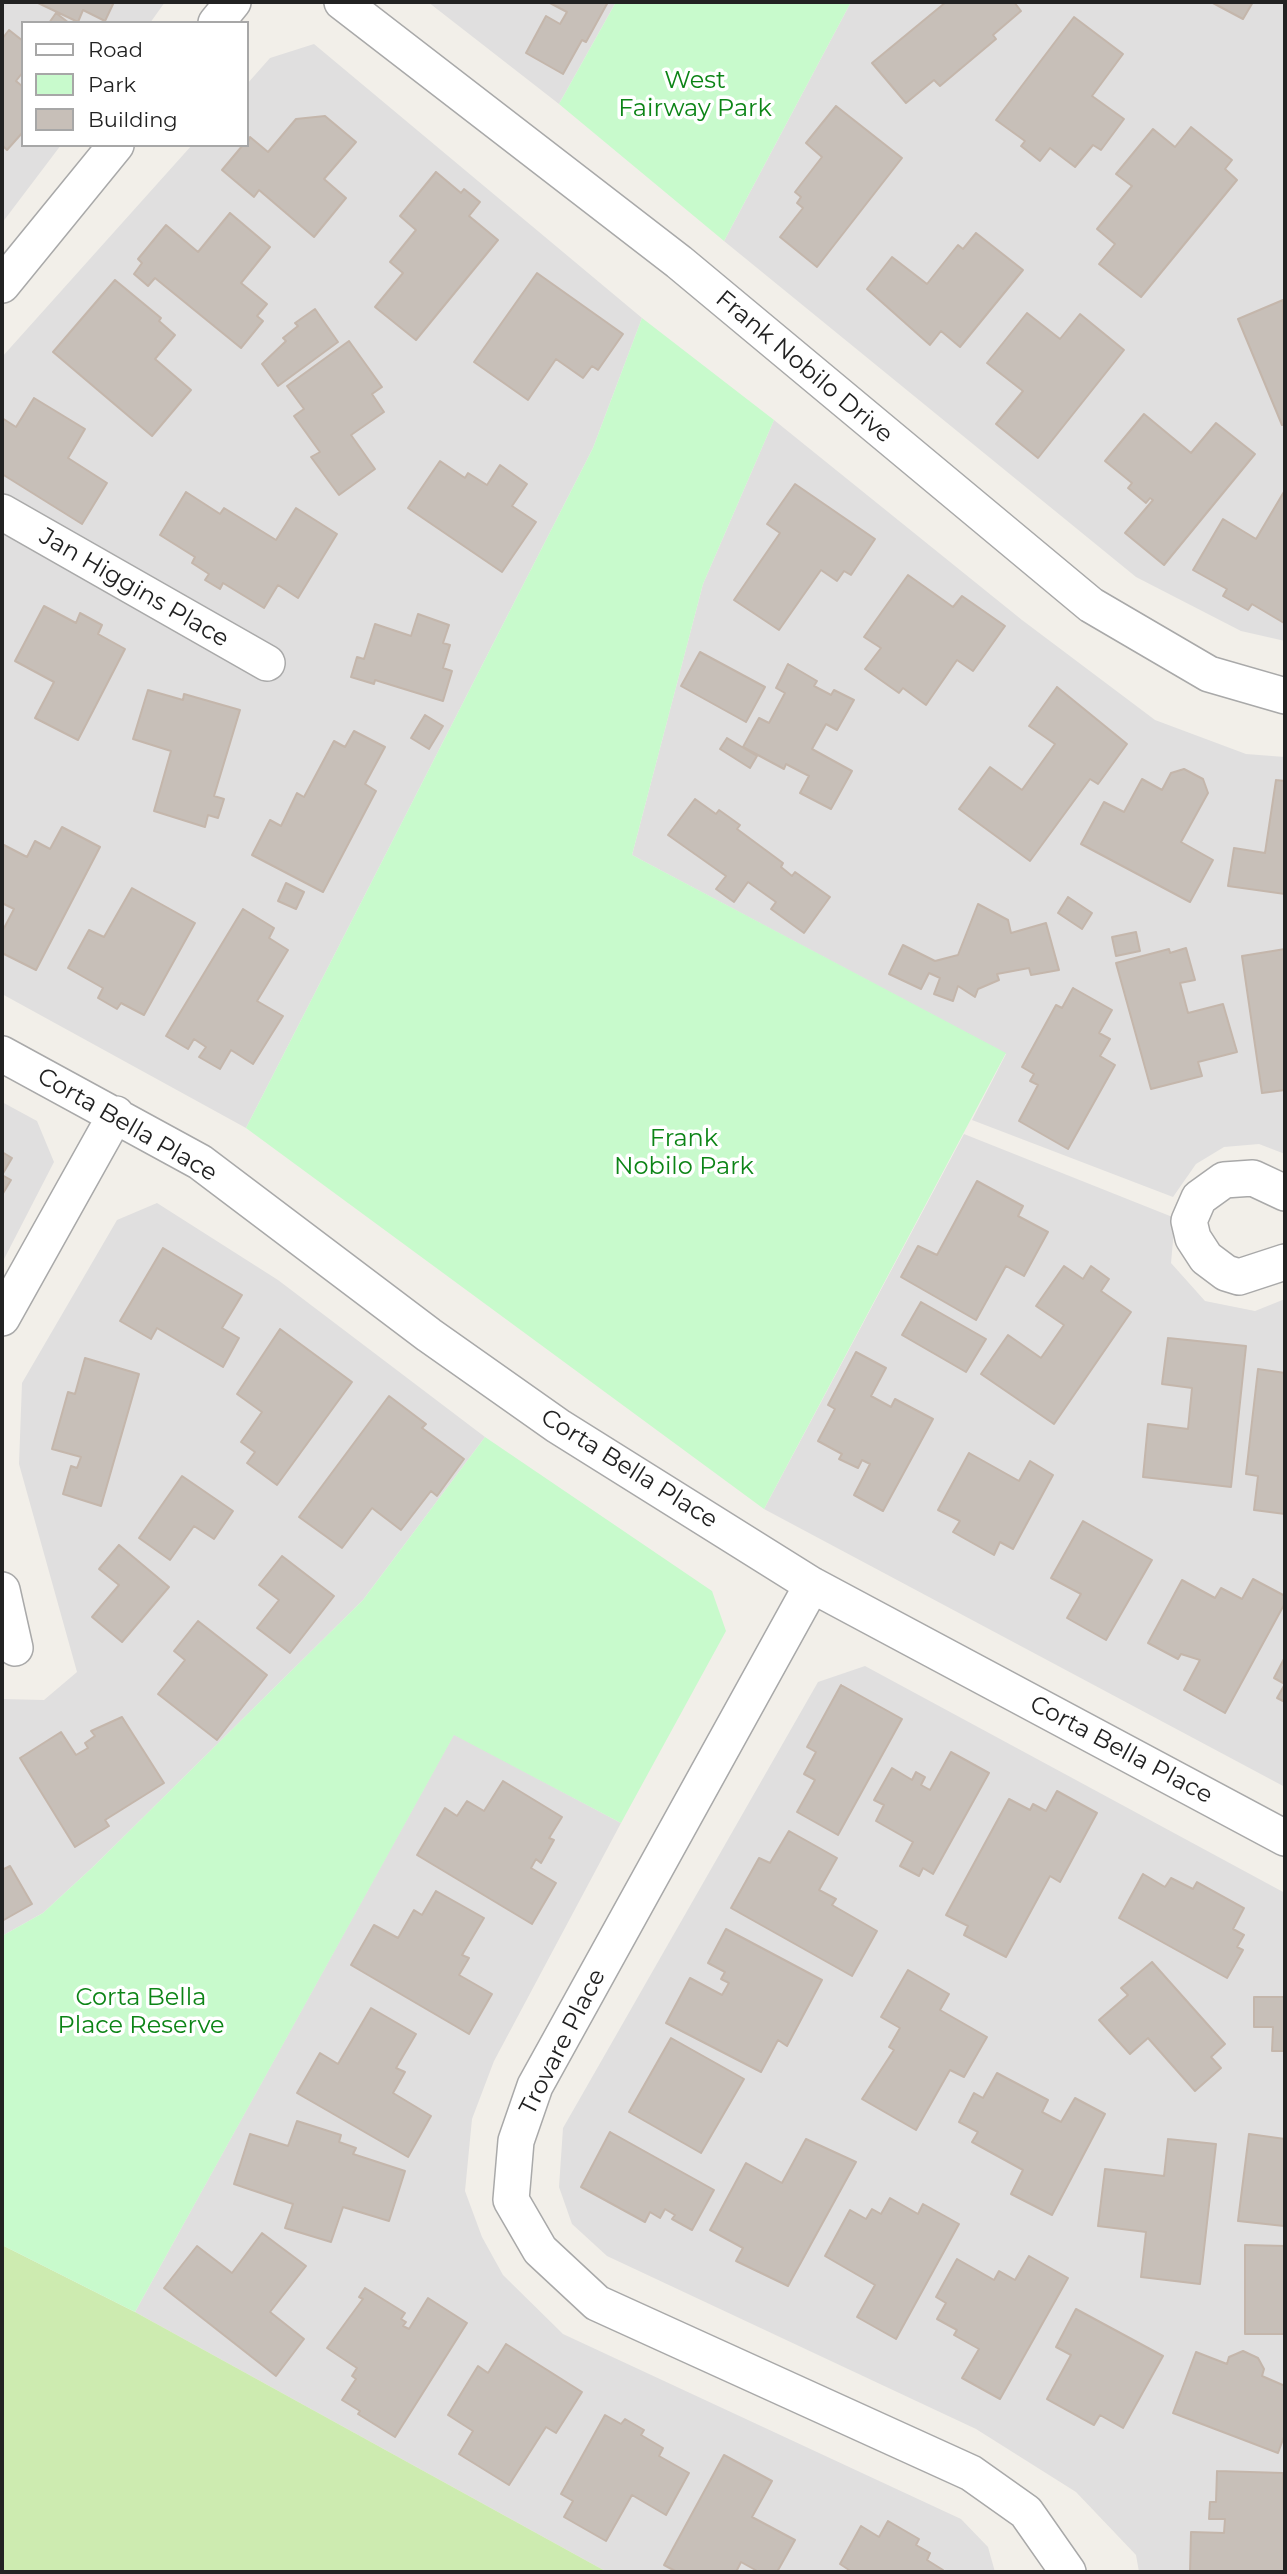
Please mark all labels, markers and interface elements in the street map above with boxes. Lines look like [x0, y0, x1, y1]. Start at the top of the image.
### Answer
legend [21, 21, 248, 147]
text: Road [88, 37, 143, 62]
park label: West Fairway Park [618, 67, 772, 123]
text: Park [88, 72, 136, 97]
text: Building [88, 107, 178, 132]
street label: Frank Nobilo Drive [709, 284, 899, 450]
street label: Jan Higgins Place [34, 522, 234, 654]
street label: Corta Bella Place [32, 1062, 222, 1188]
park label: Frank Nobilo Park [614, 1125, 754, 1181]
street label: Corta Bella Place [535, 1403, 723, 1535]
street label: Corta Bella Place [1025, 1690, 1217, 1810]
street label: Trovare Place [514, 1964, 612, 2120]
park label: Corta Bella Place Reserve [57, 1984, 225, 2040]

